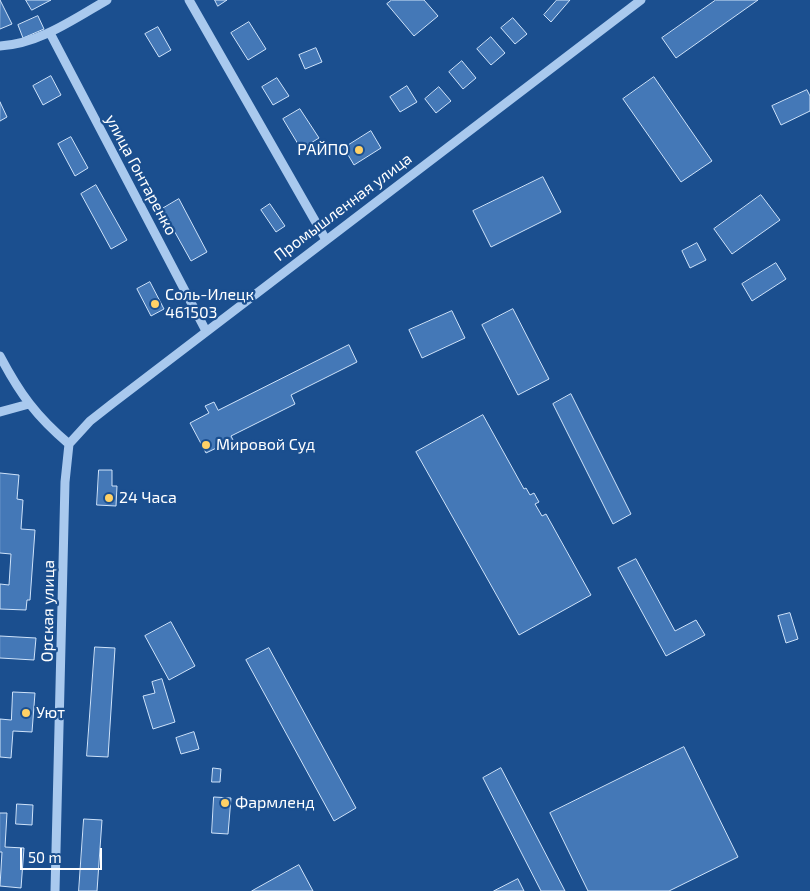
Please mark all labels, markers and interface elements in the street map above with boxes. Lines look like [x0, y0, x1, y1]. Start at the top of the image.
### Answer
street label: улица Гонтаренко [101, 111, 181, 239]
place label: РАЙПО [297, 140, 349, 160]
marker: РАЙПО [353, 144, 365, 156]
street label: Промышленная улица [270, 149, 416, 265]
place label: Соль-Илецк 461503 [165, 285, 254, 323]
marker: Соль-Илецк 461503 [149, 298, 161, 310]
place label: Мировой Суд [216, 435, 315, 455]
marker: Мировой Суд [200, 439, 212, 451]
place label: 24 Часа [119, 488, 177, 508]
marker: 24 Часа [103, 492, 115, 504]
street label: Орская улица [38, 560, 58, 662]
place label: Уют [36, 703, 65, 723]
marker: Уют [20, 707, 32, 719]
place label: Фармленд [235, 793, 315, 813]
marker: Фармленд [219, 797, 231, 809]
scale bar [22, 838, 105, 870]
text: 50 m [28, 848, 62, 866]

